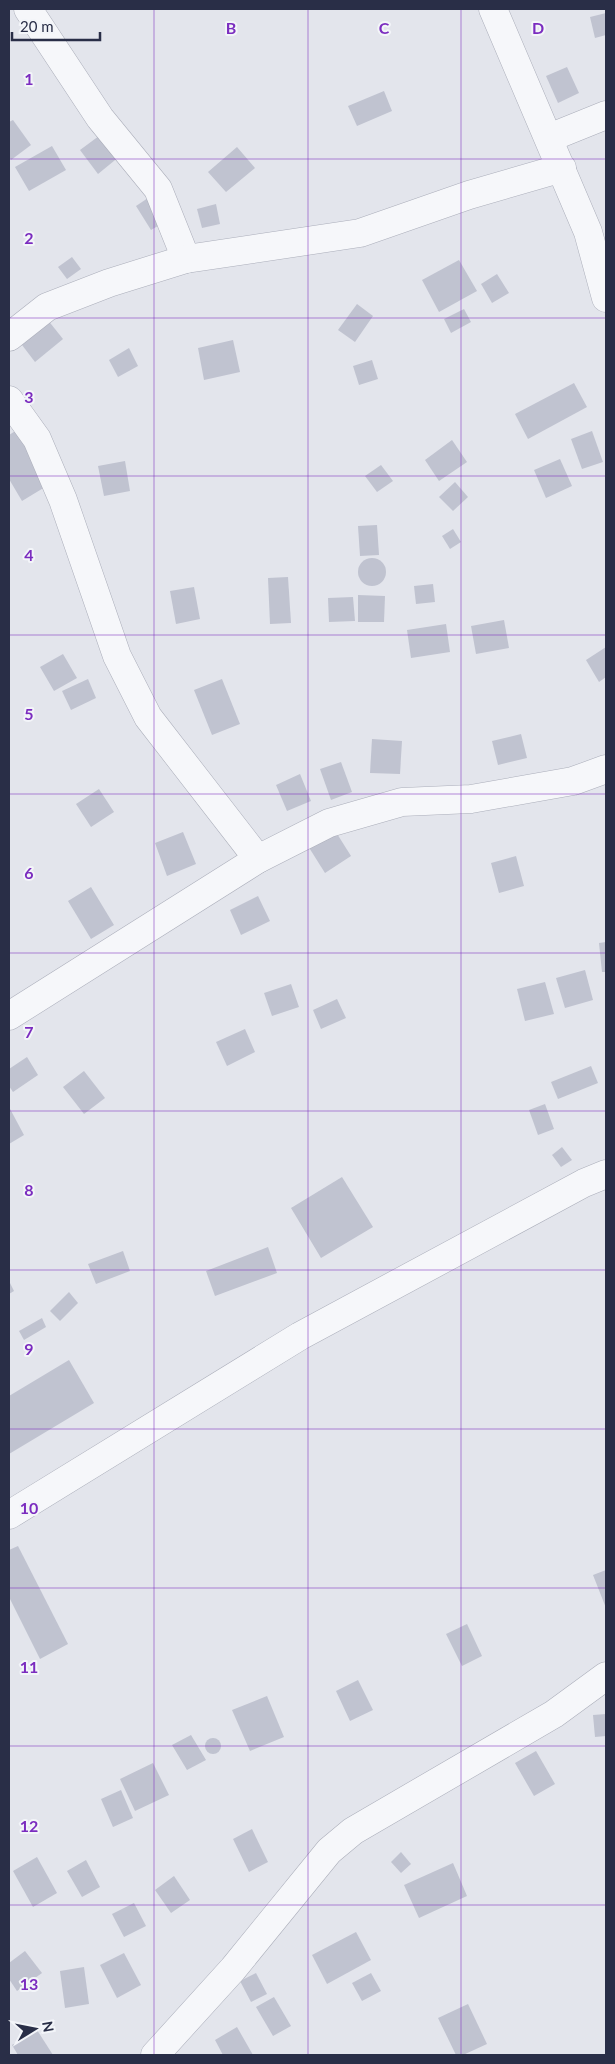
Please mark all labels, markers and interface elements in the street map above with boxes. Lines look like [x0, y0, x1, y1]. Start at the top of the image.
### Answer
scale bar [12, 10, 100, 42]
text: 20 m [20, 17, 54, 35]
text: B [226, 18, 236, 37]
text: C [379, 18, 390, 37]
text: D [532, 18, 544, 37]
text: 1 [24, 69, 34, 88]
text: 2 [24, 228, 34, 247]
text: 3 [24, 387, 34, 406]
text: 4 [24, 545, 34, 564]
text: 5 [24, 704, 34, 723]
text: 6 [24, 863, 34, 882]
text: 7 [24, 1022, 34, 1041]
text: 8 [24, 1180, 34, 1199]
text: 9 [24, 1339, 34, 1358]
text: 10 [20, 1498, 38, 1517]
text: 11 [20, 1657, 38, 1676]
text: 12 [20, 1816, 38, 1835]
text: 13 [20, 1974, 38, 1993]
north arrow [10, 2004, 60, 2054]
text: N [39, 2020, 58, 2033]

